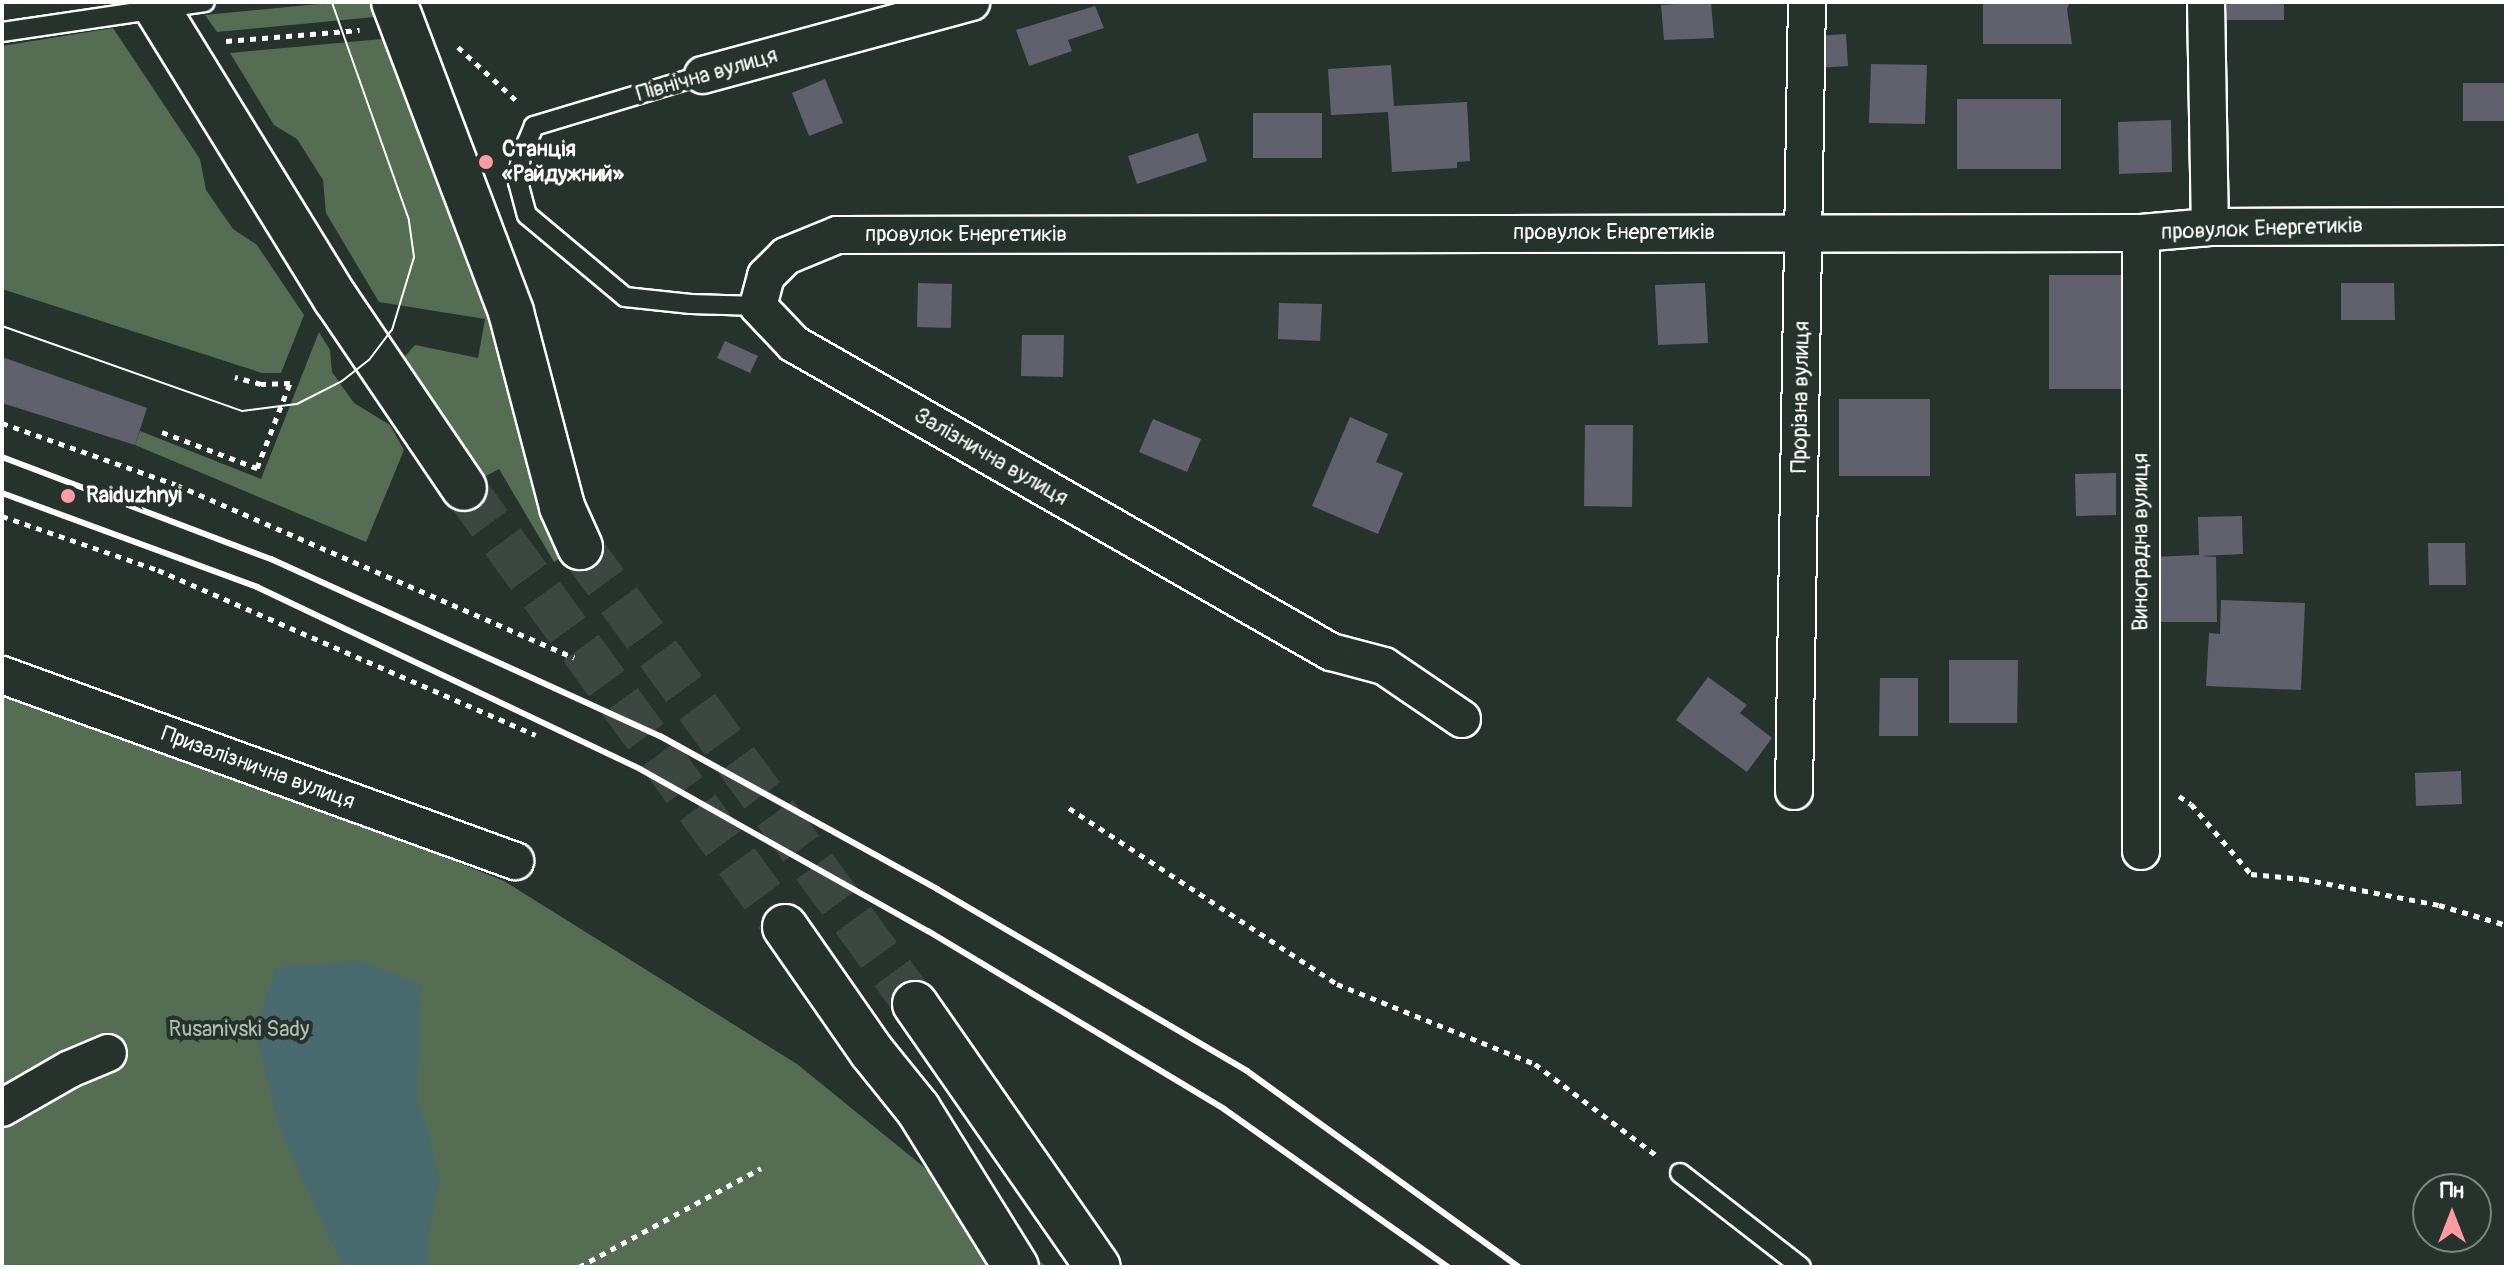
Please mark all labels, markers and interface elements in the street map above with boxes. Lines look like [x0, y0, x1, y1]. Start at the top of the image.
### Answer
street label: Північна вулиця [633, 42, 781, 108]
place label: Станція «Райдужний» [502, 136, 624, 188]
marker: Станція «Райдужний» [477, 153, 495, 171]
street label: провулок Енергетиків [2161, 212, 2363, 246]
street label: провулок Енергетиків [1513, 220, 1715, 246]
street label: провулок Енергетиків [865, 222, 1067, 248]
street label: Прорізна вулиця [1786, 321, 1816, 473]
street label: Залізнична вулиця [909, 402, 1073, 512]
street label: Виноградна вулиця [2128, 453, 2154, 631]
place label: Raiduzhnyi [86, 483, 182, 509]
marker: Raiduzhnyi [57, 485, 79, 507]
street label: Призалізнична вулиця [158, 721, 358, 815]
park label: Rusanivski Sady [168, 1017, 310, 1043]
north arrow [2412, 1173, 2492, 1253]
text: Пн [2440, 1177, 2464, 1205]

